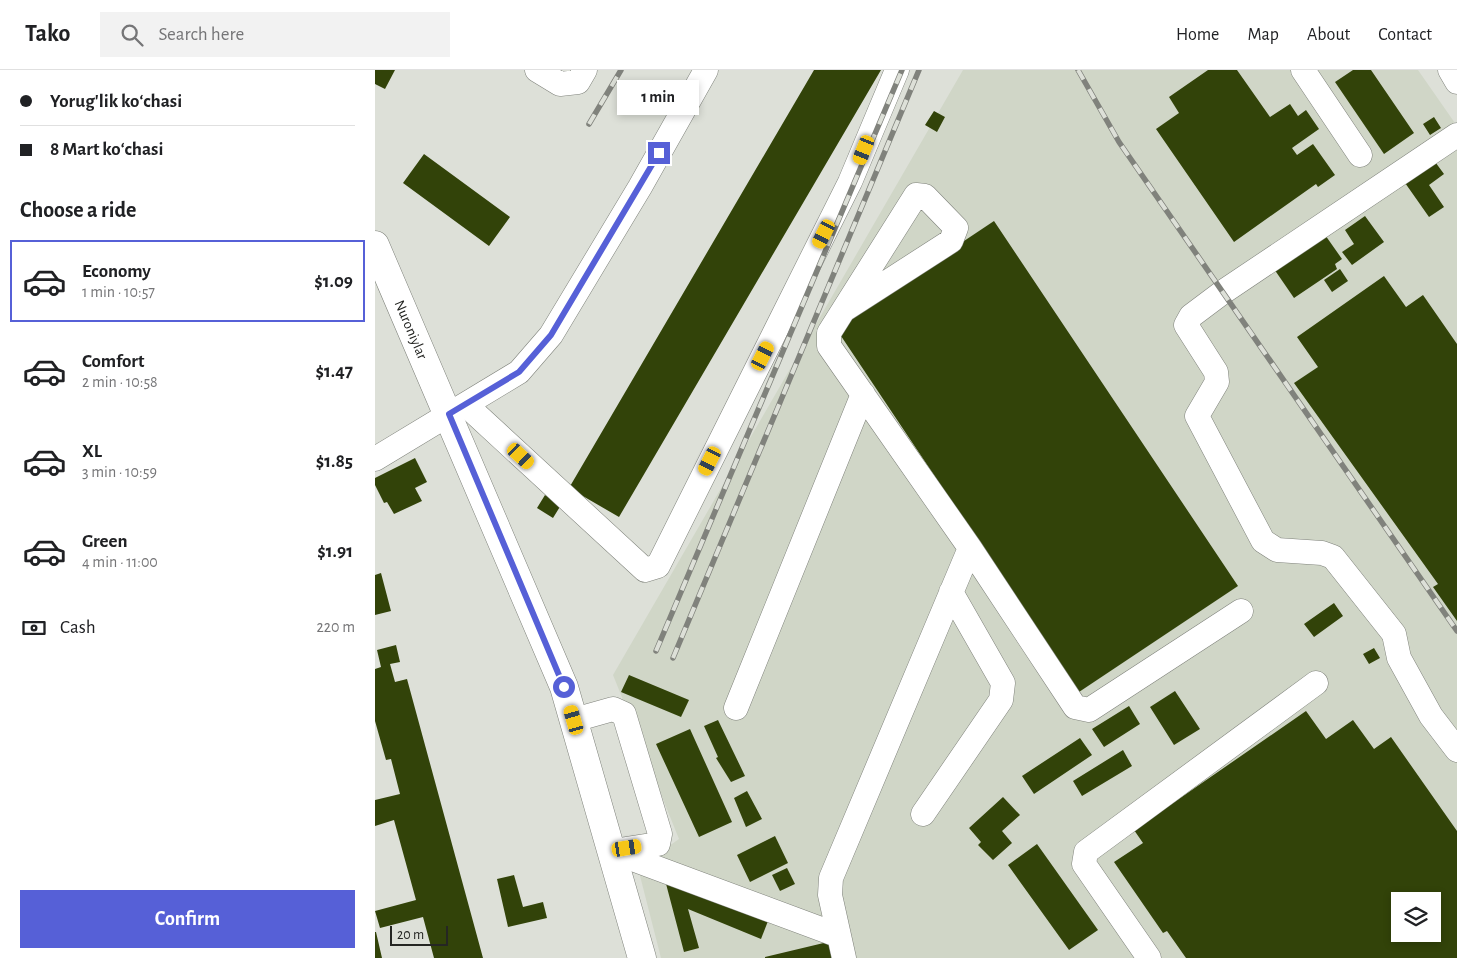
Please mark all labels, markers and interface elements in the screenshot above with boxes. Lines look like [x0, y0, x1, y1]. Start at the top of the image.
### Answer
search box [100, 12, 450, 57]
icon: search [118, 21, 146, 49]
text: Tako [25, 22, 70, 46]
text: Search here [158, 25, 244, 44]
text: Home [1176, 26, 1219, 44]
text: Map [1247, 26, 1279, 44]
text: About [1307, 26, 1350, 44]
text: Contact [1378, 26, 1432, 44]
callout: 1 min [618, 81, 700, 116]
text: 1 min [641, 89, 675, 105]
text: Yorug'lik koʻchasi [50, 92, 182, 111]
car [851, 133, 876, 167]
text: 8 Mart koʻchasi [50, 140, 163, 159]
route end [648, 142, 670, 164]
text: Choose a ride [20, 199, 136, 221]
car [810, 217, 837, 251]
icon: car [22, 259, 67, 304]
text: Economy [82, 262, 151, 281]
text: $1.09 [314, 272, 353, 291]
text: 1 min · 10:57 [82, 284, 155, 300]
street label: Nuroniylar [392, 298, 430, 362]
car [749, 339, 776, 373]
icon: car [22, 349, 67, 394]
text: Comfort [82, 352, 144, 371]
text: $1.47 [315, 362, 353, 381]
text: 2 min · 10:58 [82, 374, 158, 390]
icon: car [22, 439, 67, 484]
car [504, 440, 537, 472]
text: XL [82, 442, 102, 461]
car [696, 444, 723, 478]
text: $1.85 [316, 452, 353, 471]
text: 3 min · 10:59 [82, 464, 157, 480]
icon: car [22, 529, 67, 574]
text: Green [82, 532, 128, 551]
text: $1.91 [317, 542, 353, 561]
text: 4 min · 11:00 [82, 554, 158, 570]
icon: cash [20, 614, 48, 642]
text: Cash [60, 618, 96, 637]
text: 220 m [317, 619, 355, 635]
route start [553, 676, 575, 698]
car [562, 704, 585, 736]
car [611, 838, 642, 858]
button: Confirm [20, 890, 355, 948]
map controls [1391, 892, 1441, 942]
button: layers [1391, 892, 1441, 942]
scale bar [390, 923, 447, 946]
text: 20 m [397, 928, 424, 942]

